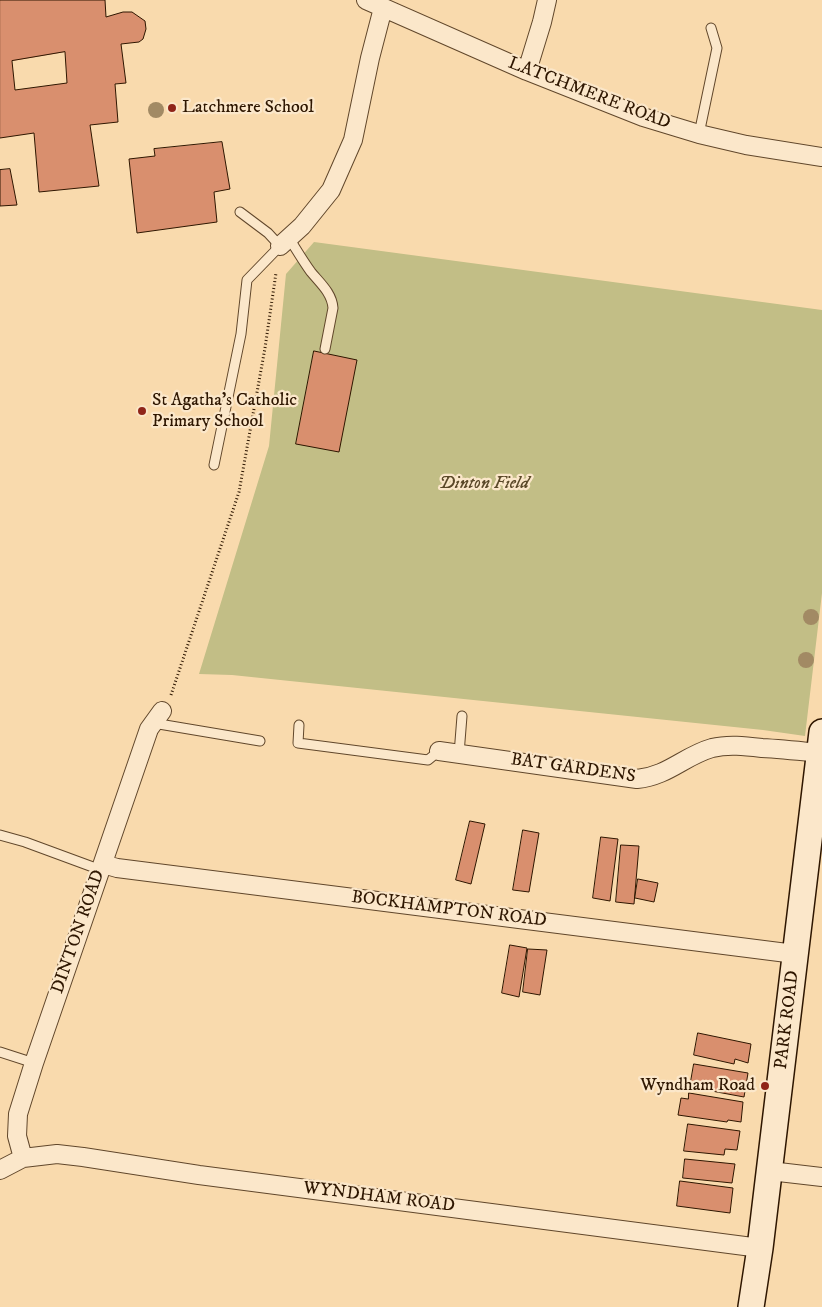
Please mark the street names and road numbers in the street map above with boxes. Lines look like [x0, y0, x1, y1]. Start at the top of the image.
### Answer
street label: LATCHMERE ROAD [505, 53, 673, 135]
street label: BAT GARDENS [509, 750, 637, 788]
street label: DINTON ROAD [48, 867, 110, 997]
street label: BOCKHAMPTON ROAD [350, 887, 548, 933]
street label: PARK ROAD [771, 969, 805, 1071]
street label: WYNDHAM ROAD [302, 1178, 456, 1218]

